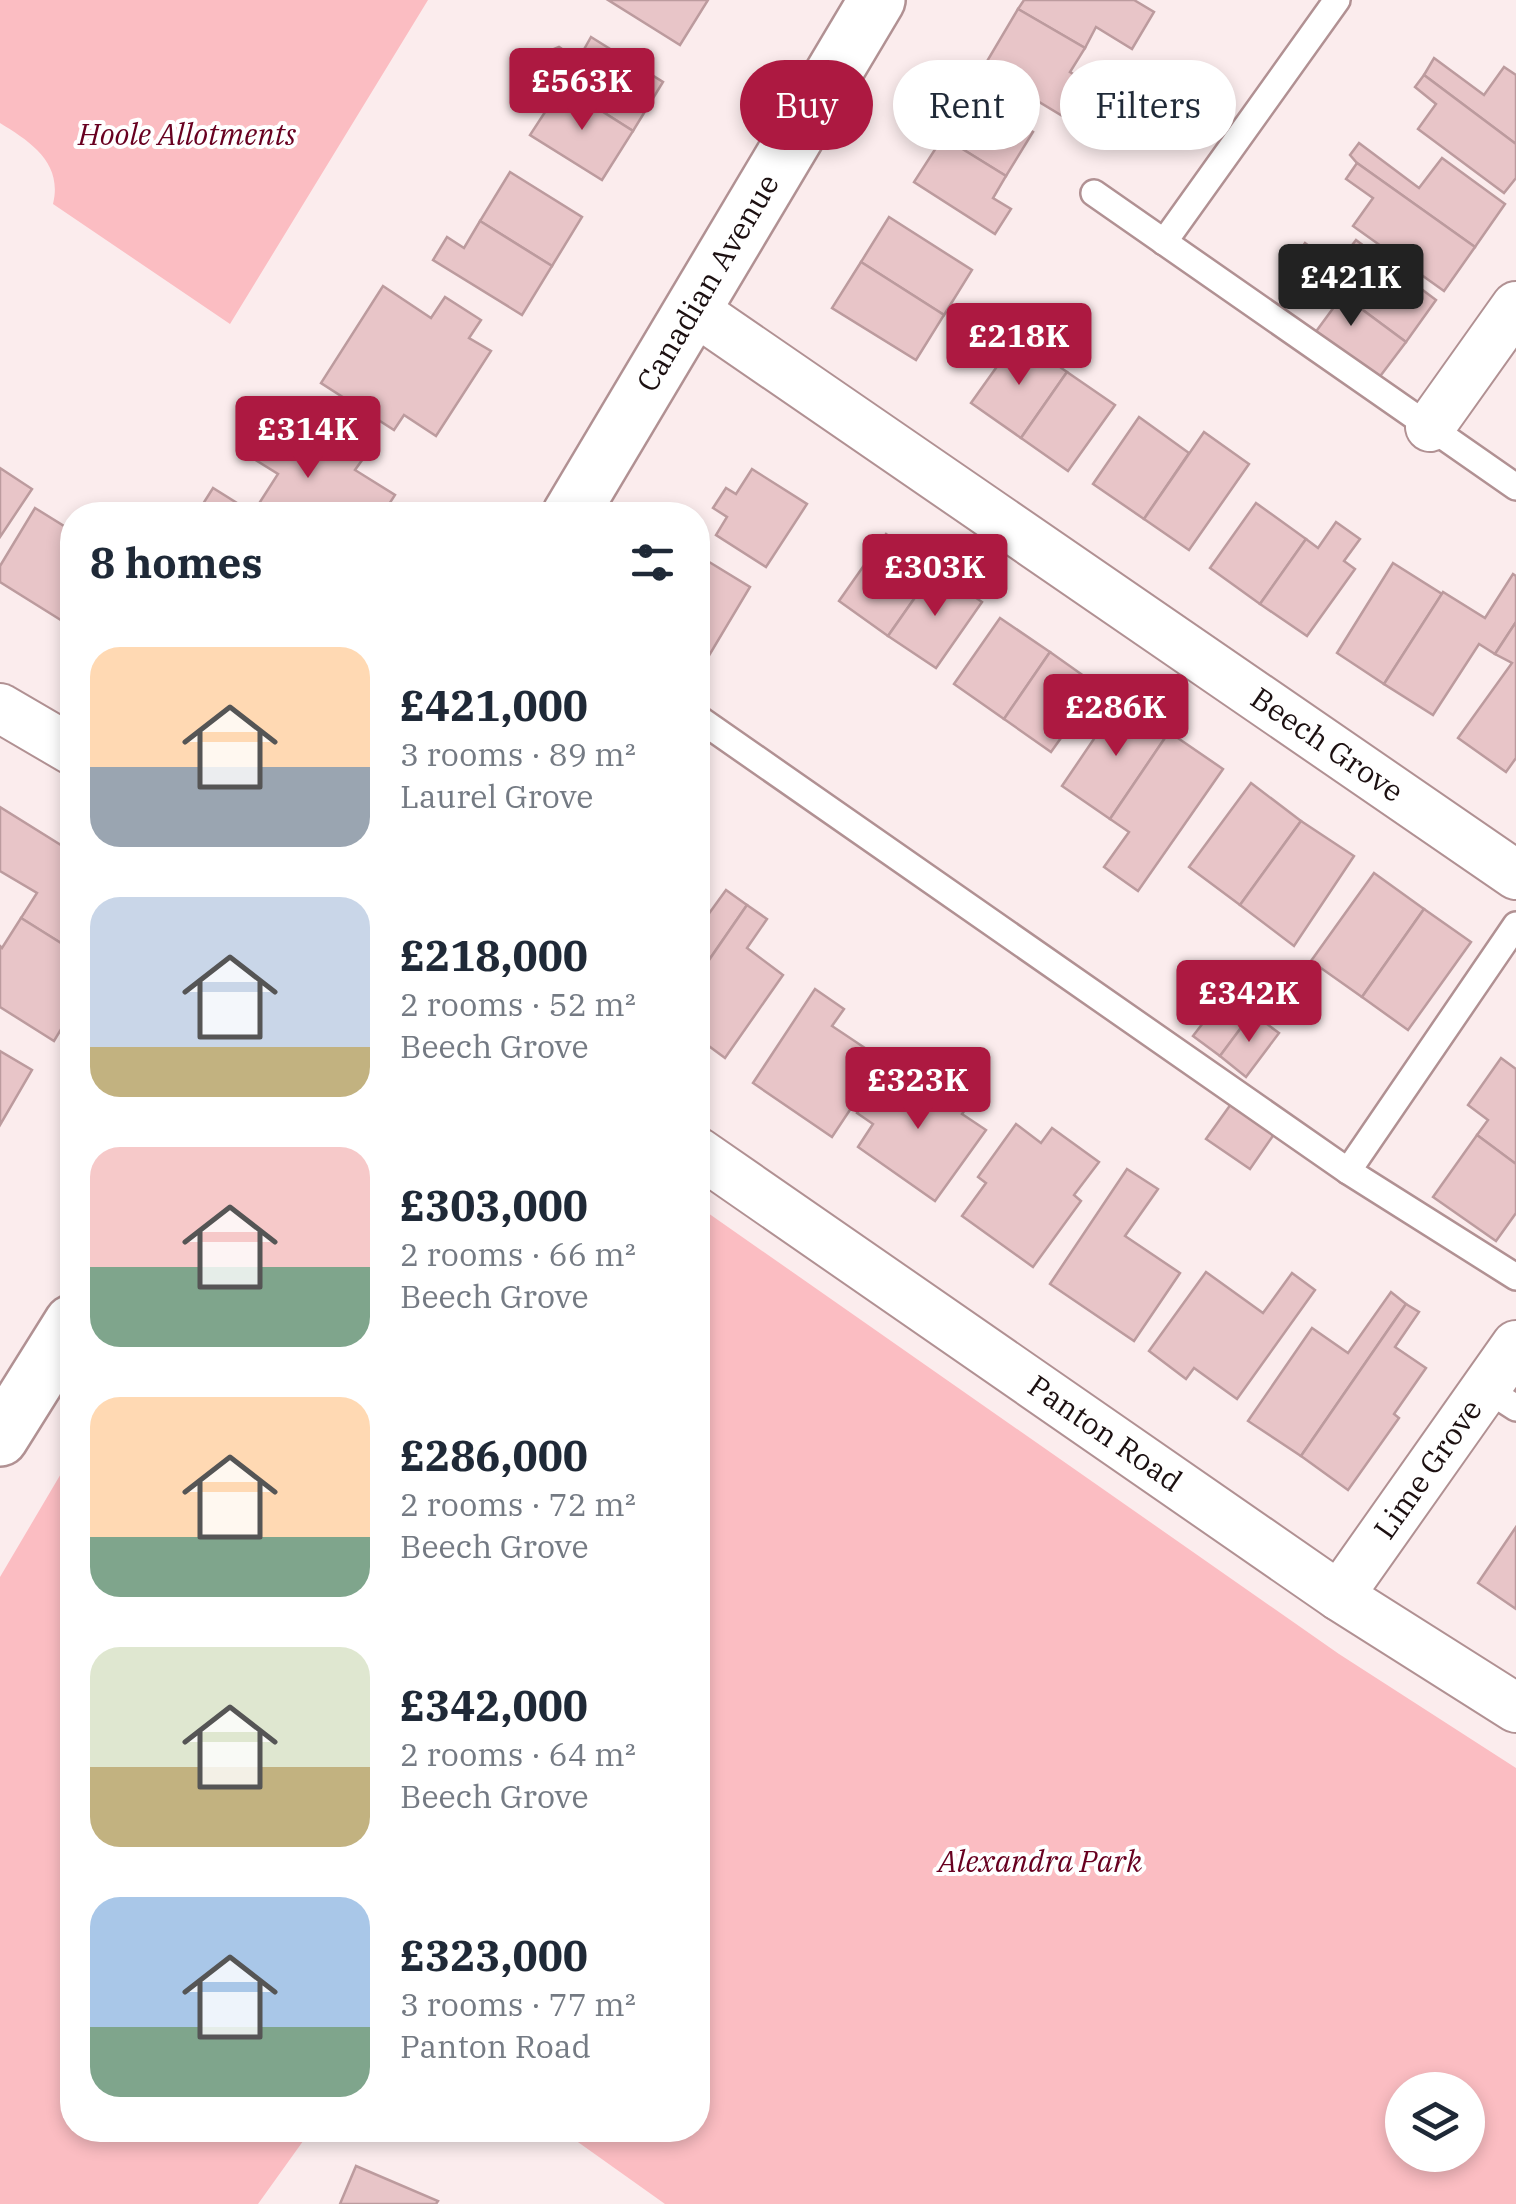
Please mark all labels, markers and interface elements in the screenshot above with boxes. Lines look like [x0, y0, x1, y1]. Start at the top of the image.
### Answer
pin: £563K [512, 48, 652, 133]
text: £563K [531, 59, 633, 101]
chip: Buy [740, 60, 873, 150]
chip: Rent [893, 60, 1040, 150]
chip: Filters [1060, 60, 1236, 150]
park label: Hoole Allotments [77, 114, 296, 153]
street label: Canadian Avenue [627, 166, 787, 398]
pin: £421K [1281, 244, 1421, 329]
text: £421K [1300, 255, 1402, 297]
pin: £218K [949, 303, 1089, 388]
text: £218K [968, 314, 1070, 356]
pin: £314K [238, 396, 378, 481]
text: £314K [257, 407, 359, 449]
pin: £303K [865, 534, 1005, 619]
text: 8 homes [90, 535, 263, 590]
icon: filters [625, 535, 680, 590]
text: £303K [884, 545, 986, 587]
pin: £286K [1046, 674, 1186, 759]
text: £421,000 [400, 678, 588, 733]
street label: Beech Grove [1244, 678, 1412, 810]
text: £286K [1065, 685, 1167, 727]
icon: home [170, 687, 290, 807]
text: 3 rooms · 89 m² [400, 733, 636, 775]
text: Laurel Grove [400, 775, 593, 817]
text: £218,000 [400, 928, 588, 983]
icon: home [170, 937, 290, 1057]
pin: £342K [1179, 960, 1319, 1045]
text: £342K [1198, 971, 1300, 1013]
text: 2 rooms · 52 m² [400, 983, 636, 1025]
text: Beech Grove [400, 1025, 589, 1067]
pin: £323K [848, 1047, 988, 1132]
text: £323K [867, 1058, 969, 1100]
text: £303,000 [400, 1178, 588, 1233]
icon: home [170, 1187, 290, 1307]
text: 2 rooms · 66 m² [400, 1233, 636, 1275]
text: Beech Grove [400, 1275, 589, 1317]
street label: Panton Road [1021, 1366, 1190, 1500]
street label: Lime Grove [1364, 1391, 1490, 1546]
text: £286,000 [400, 1428, 588, 1483]
icon: home [170, 1437, 290, 1557]
text: 2 rooms · 72 m² [400, 1483, 636, 1525]
text: Beech Grove [400, 1525, 589, 1567]
text: £342,000 [400, 1678, 588, 1733]
icon: home [170, 1687, 290, 1807]
text: 2 rooms · 64 m² [400, 1733, 636, 1775]
text: Beech Grove [400, 1775, 589, 1817]
park label: Alexandra Park [936, 1841, 1142, 1880]
text: £323,000 [400, 1928, 588, 1983]
icon: home [170, 1937, 290, 2057]
text: 3 rooms · 77 m² [400, 1983, 636, 2025]
text: Panton Road [400, 2025, 591, 2067]
map controls [1385, 2072, 1485, 2172]
button: layers [1385, 2072, 1485, 2172]

